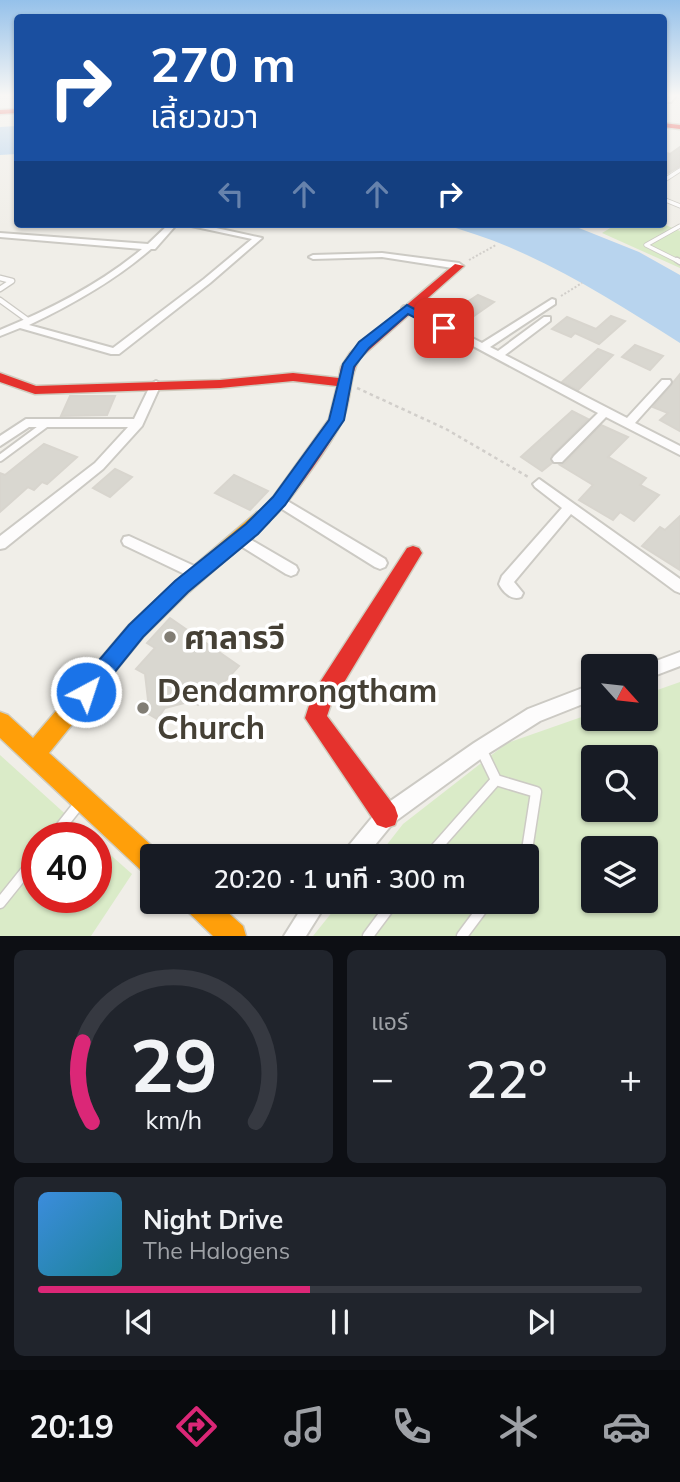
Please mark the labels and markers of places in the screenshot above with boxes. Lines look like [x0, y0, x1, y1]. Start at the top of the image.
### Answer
pin [414, 298, 474, 358]
place label: ศาลารวี [184, 617, 285, 657]
marker: ศาลารวี [162, 629, 178, 645]
place label: Dendamrongtham Church [157, 670, 437, 747]
marker: Dendamrongtham Church [135, 700, 151, 716]

